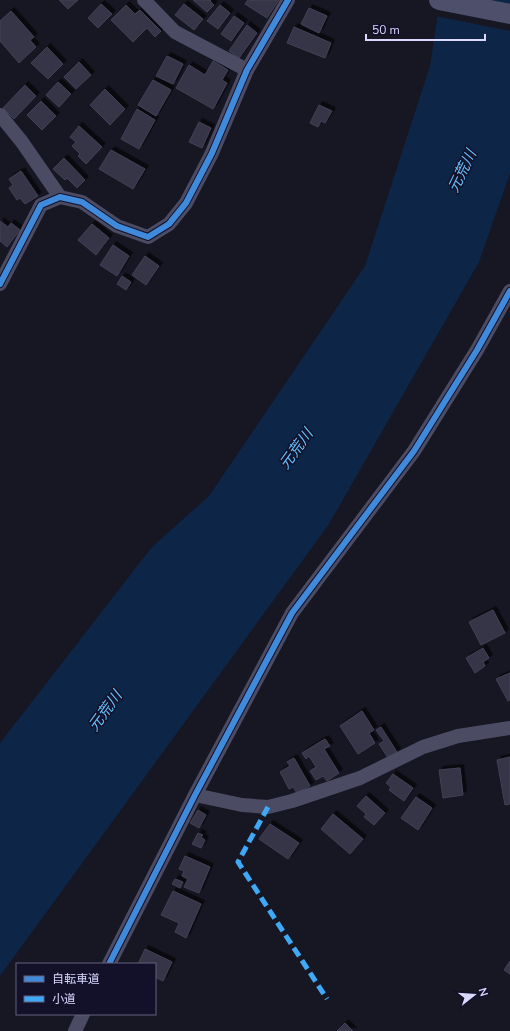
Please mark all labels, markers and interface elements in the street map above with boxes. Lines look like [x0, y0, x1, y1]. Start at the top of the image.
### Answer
scale bar [366, 16, 485, 42]
text: 50 m [372, 22, 400, 38]
water label: 元荒川 [443, 145, 482, 196]
water label: 元荒川 [275, 423, 318, 473]
water label: 元荒川 [84, 685, 127, 735]
legend [16, 963, 156, 1015]
text: 自転車道 [52, 971, 100, 987]
north arrow [454, 975, 494, 1015]
text: N [475, 986, 491, 998]
text: 小道 [52, 991, 76, 1007]

